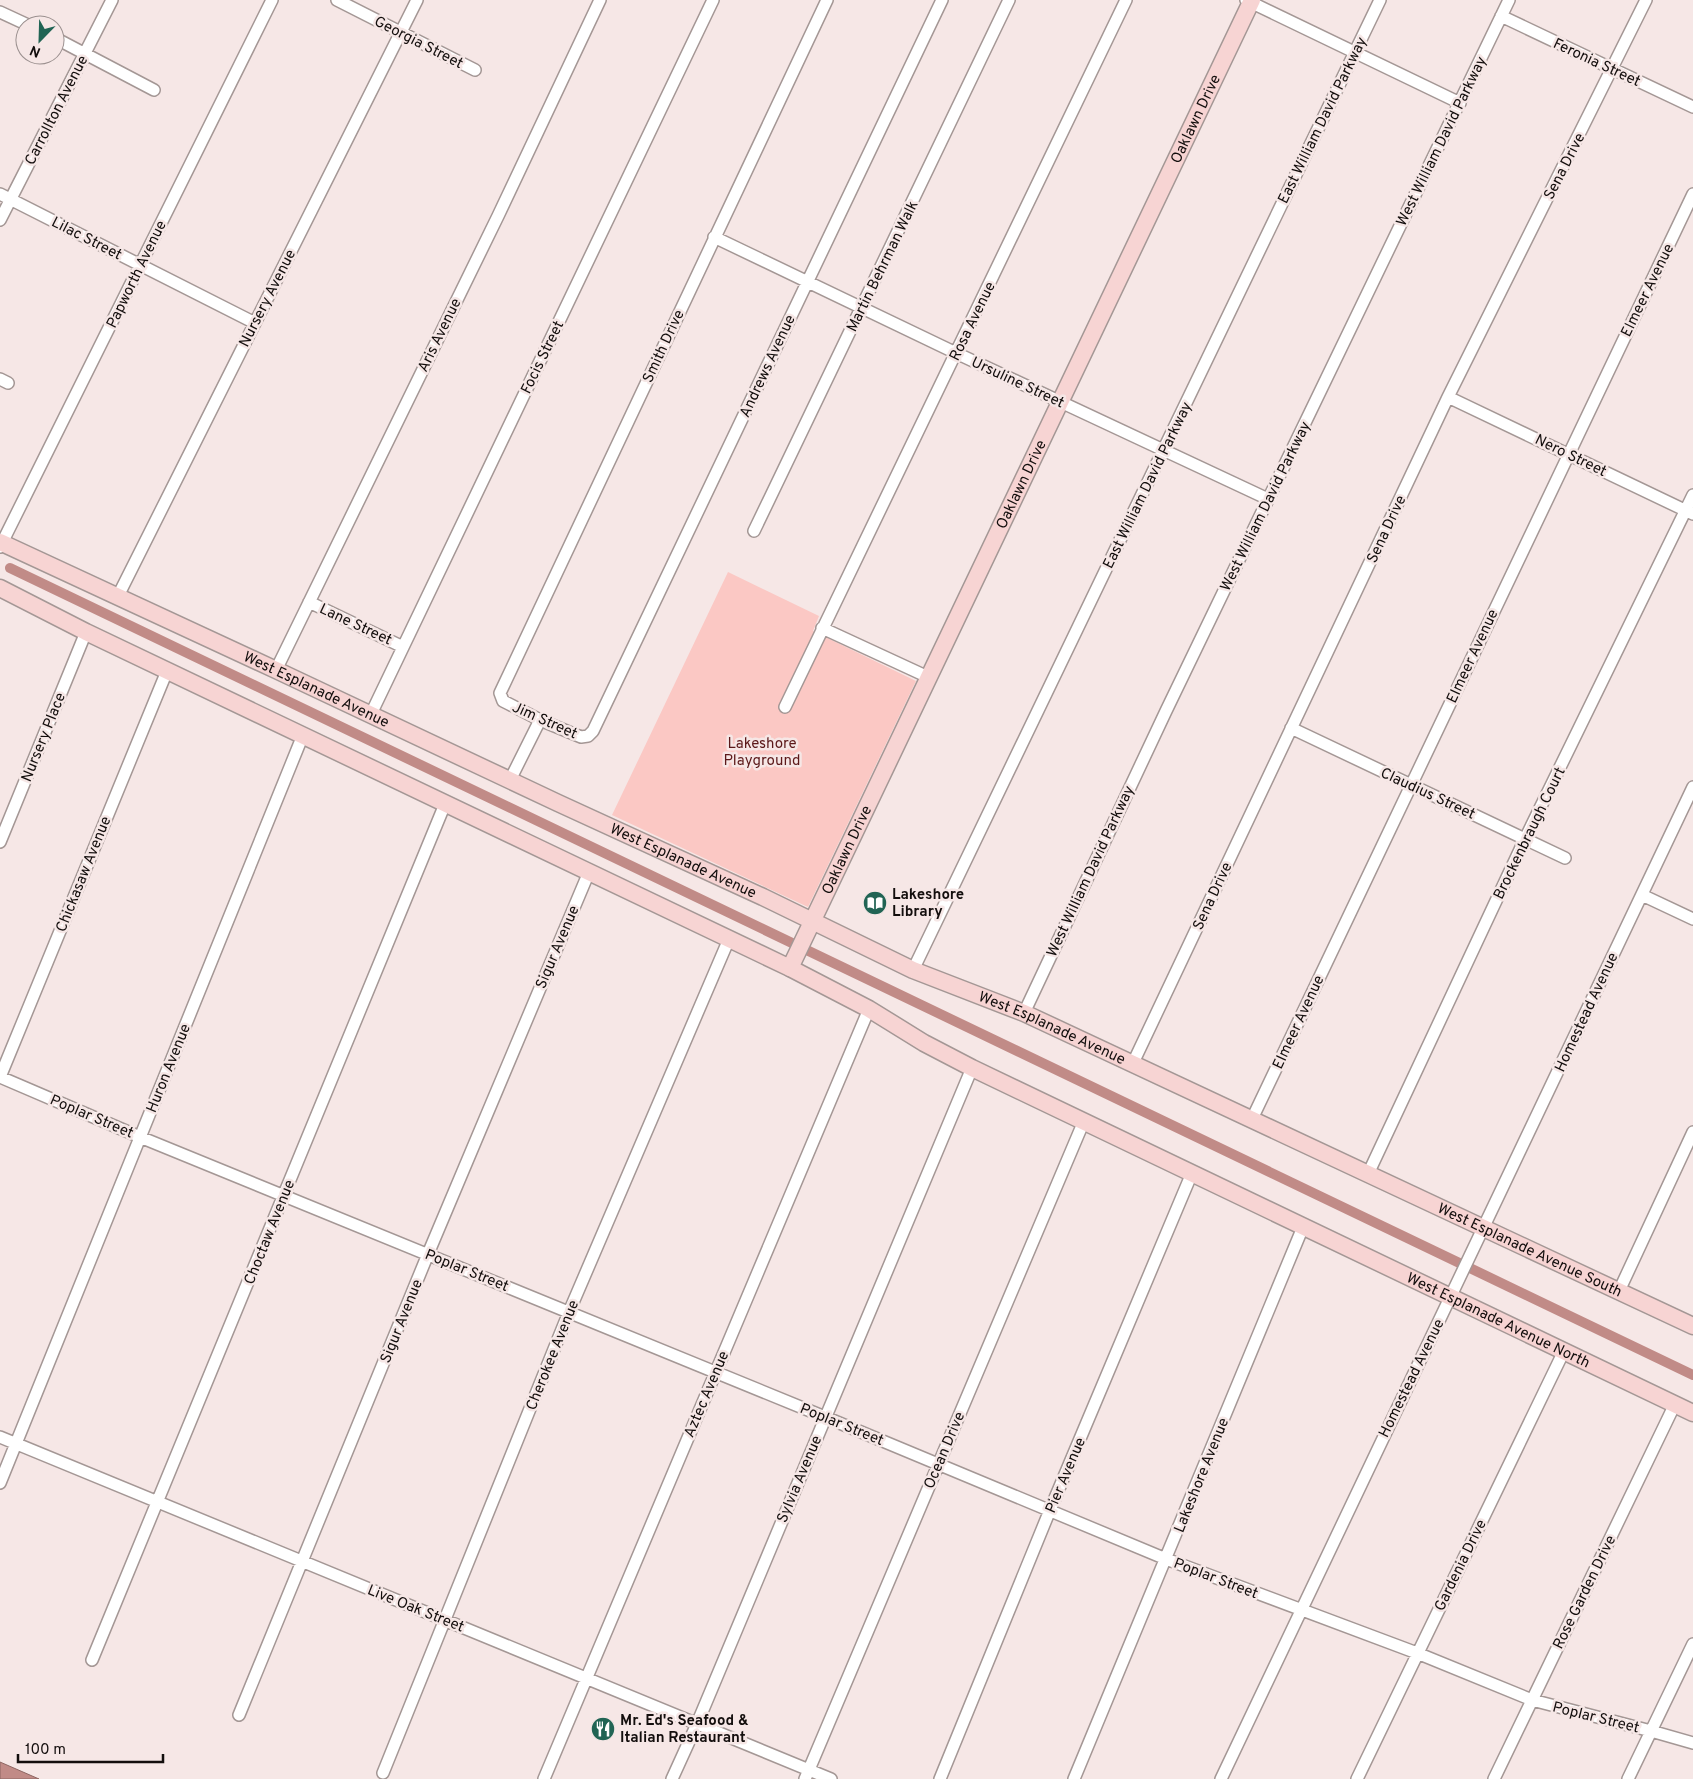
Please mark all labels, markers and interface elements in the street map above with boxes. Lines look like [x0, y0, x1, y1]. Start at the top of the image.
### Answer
street label: Georgia Street [371, 13, 466, 74]
north arrow [15, 15, 65, 65]
street label: East William David Parkway [1275, 34, 1372, 207]
street label: Feronia Street [1550, 35, 1643, 92]
text: N [28, 41, 43, 60]
street label: Carrollton Avenue [22, 53, 93, 169]
street label: West William David Parkway [1393, 54, 1492, 230]
street label: Oaklawn Drive [1167, 72, 1226, 167]
street label: Sena Drive [1540, 130, 1590, 203]
street label: Martin Behrman Walk [843, 198, 923, 335]
street label: Lilac Street [48, 213, 125, 265]
street label: Papworth Avenue [103, 218, 172, 332]
street label: Elmeer Avenue [1618, 241, 1679, 340]
street label: Nursery Avenue [236, 247, 301, 351]
street label: Rosa Avenue [946, 279, 1001, 364]
street label: Aris Avenue [414, 296, 466, 376]
street label: Smith Drive [639, 307, 690, 386]
street label: Andrews Avenue [736, 312, 801, 421]
street label: Focis Street [517, 318, 569, 397]
street label: Ursuline Street [968, 353, 1067, 413]
street label: East William David Parkway [1100, 399, 1197, 572]
street label: West William David Parkway [1217, 419, 1316, 595]
street label: Nero Street [1531, 431, 1609, 482]
street label: Oaklawn Drive [993, 437, 1052, 533]
street label: Sena Drive [1363, 493, 1411, 566]
street label: Lane Street [316, 600, 395, 650]
street label: Elmeer Avenue [1443, 607, 1503, 707]
street label: West Esplanade Avenue [240, 648, 392, 733]
street label: Nursery Place [18, 690, 71, 785]
street label: Jim Street [509, 699, 580, 744]
park label: Lakeshore Playground [723, 735, 801, 771]
street label: Claudius Street [1377, 764, 1478, 825]
street label: Brockenbraugh Court [1490, 765, 1571, 903]
street label: West William David Parkway [1043, 783, 1139, 960]
street label: Oaklawn Drive [818, 803, 877, 898]
street label: Chickasaw Avenue [52, 814, 116, 935]
street label: West Esplanade Avenue [607, 820, 759, 904]
street label: Sena Drive [1189, 860, 1237, 933]
place label: Lakeshore Library [892, 886, 964, 922]
library icon: Lakeshore Library [862, 890, 888, 916]
street label: Sigur Avenue [532, 903, 584, 992]
street label: Homestead Avenue [1551, 950, 1623, 1075]
street label: Elmeer Avenue [1269, 973, 1329, 1073]
street label: West Esplanade Avenue [975, 988, 1128, 1070]
street label: Huron Avenue [143, 1021, 196, 1116]
street label: Poplar Street [47, 1091, 136, 1144]
street label: Choctaw Avenue [241, 1177, 300, 1288]
street label: West Esplanade Avenue South [1434, 1200, 1625, 1302]
street label: Poplar Street [422, 1246, 511, 1297]
street label: West Esplanade Avenue North [1403, 1269, 1593, 1373]
street label: Sigur Avenue [377, 1277, 428, 1366]
street label: Cherokee Avenue [523, 1298, 584, 1414]
street label: Homestead Avenue [1375, 1316, 1449, 1441]
street label: Aztec Avenue [681, 1348, 734, 1441]
street label: Poplar Street [797, 1400, 886, 1451]
street label: Ocean Drive [921, 1409, 970, 1492]
street label: Lakeshore Avenue [1171, 1415, 1234, 1536]
street label: Sylvia Avenue [773, 1433, 827, 1526]
street label: Pier Avenue [1042, 1435, 1091, 1516]
street label: Gardenia Drive [1431, 1517, 1492, 1615]
street label: Rose Garden Drive [1550, 1533, 1621, 1653]
street label: Poplar Street [1171, 1555, 1260, 1604]
street label: Live Oak Street [364, 1581, 467, 1637]
street label: Poplar Street [1550, 1698, 1641, 1738]
place label: Mr. Ed's Seafood & Italian Restaurant [620, 1712, 749, 1748]
restaurant icon: Mr. Ed's Seafood & Italian Restaurant [590, 1716, 616, 1742]
scale bar [18, 1732, 162, 1764]
text: 100 m [25, 1741, 66, 1760]

